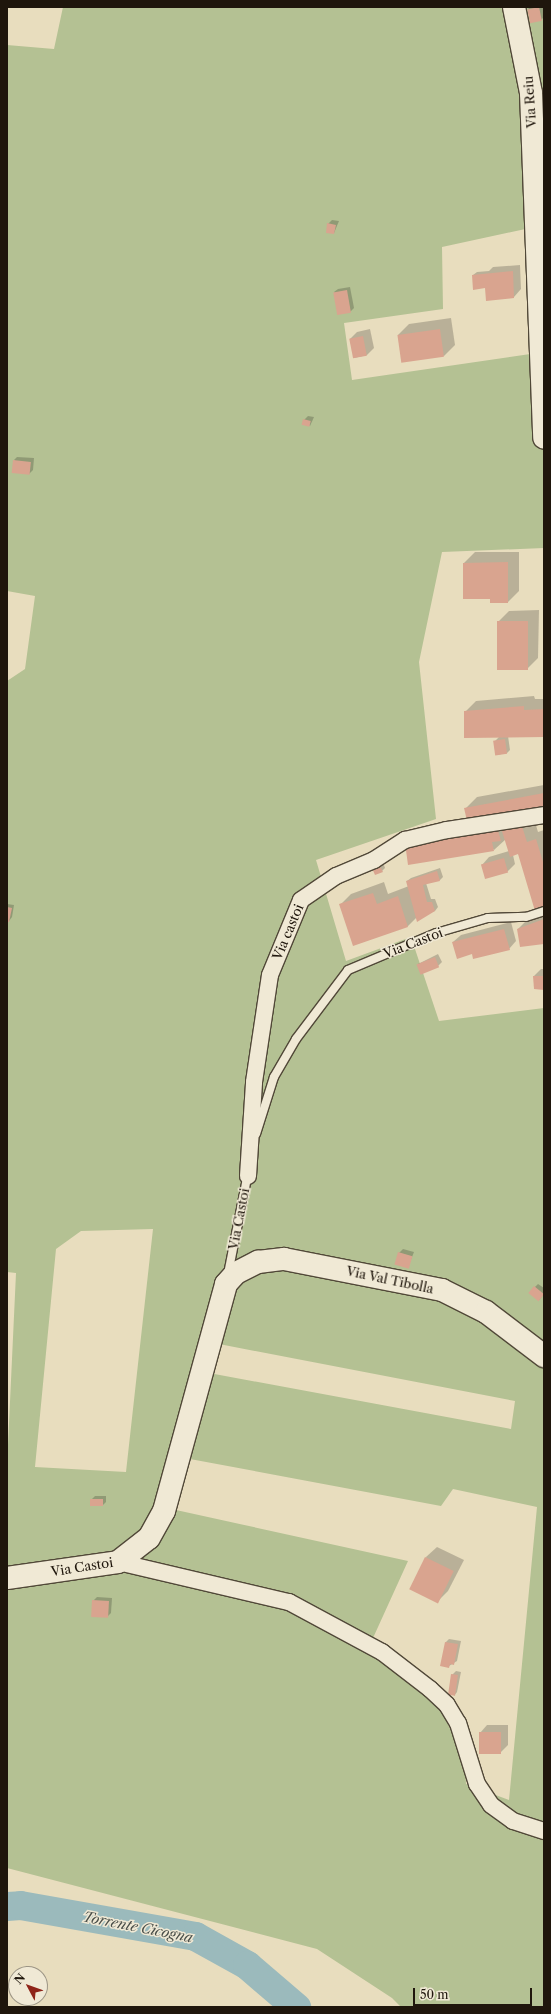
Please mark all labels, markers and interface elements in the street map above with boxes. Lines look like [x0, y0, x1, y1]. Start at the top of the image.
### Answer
street label: Via Reiu [520, 75, 540, 129]
street label: Via castoi [269, 902, 307, 962]
street label: Via Castoi [381, 924, 445, 962]
street label: Via Castoi [225, 1187, 253, 1251]
street label: Via Val Tibolla [344, 1263, 436, 1297]
street label: Via Castoi [50, 1554, 114, 1580]
water label: Torrente Cicogna [82, 1908, 194, 1946]
north arrow [8, 1966, 48, 2006]
text: N [11, 1971, 28, 1987]
scale bar [415, 1980, 534, 2006]
text: 50 m [420, 1987, 449, 2002]

